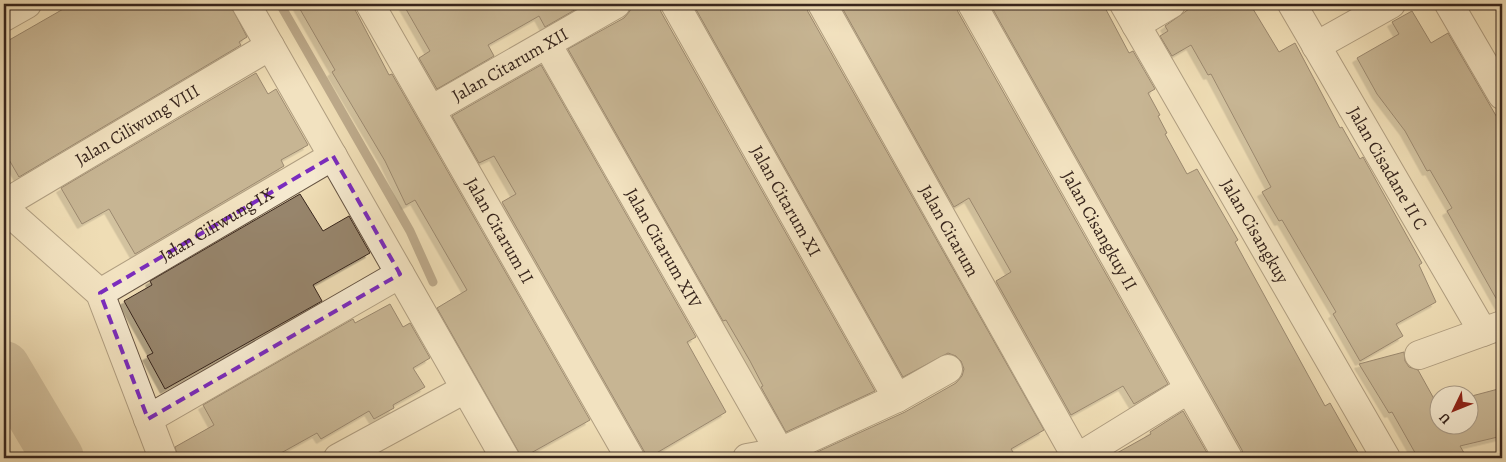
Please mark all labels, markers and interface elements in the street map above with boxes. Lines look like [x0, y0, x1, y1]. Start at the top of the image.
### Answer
street label: Jalan Citarum XII [447, 22, 572, 108]
street label: Jalan Ciliwung VIII [71, 79, 204, 171]
street label: Jalan Cisadane II C [1342, 102, 1433, 234]
street label: Jalan Citarum XI [745, 141, 827, 261]
street label: Jalan Cisangkuy II [1056, 166, 1143, 295]
street label: Jalan Citarum II [460, 173, 540, 288]
street label: Jalan Cisangkuy [1215, 174, 1295, 289]
street label: Jalan Citarum [914, 180, 985, 281]
street label: Jalan Ciliwung IX [155, 182, 278, 268]
street label: Jalan Citarum XIV [620, 184, 707, 313]
north arrow [1428, 384, 1478, 434]
text: U [1435, 409, 1455, 428]

